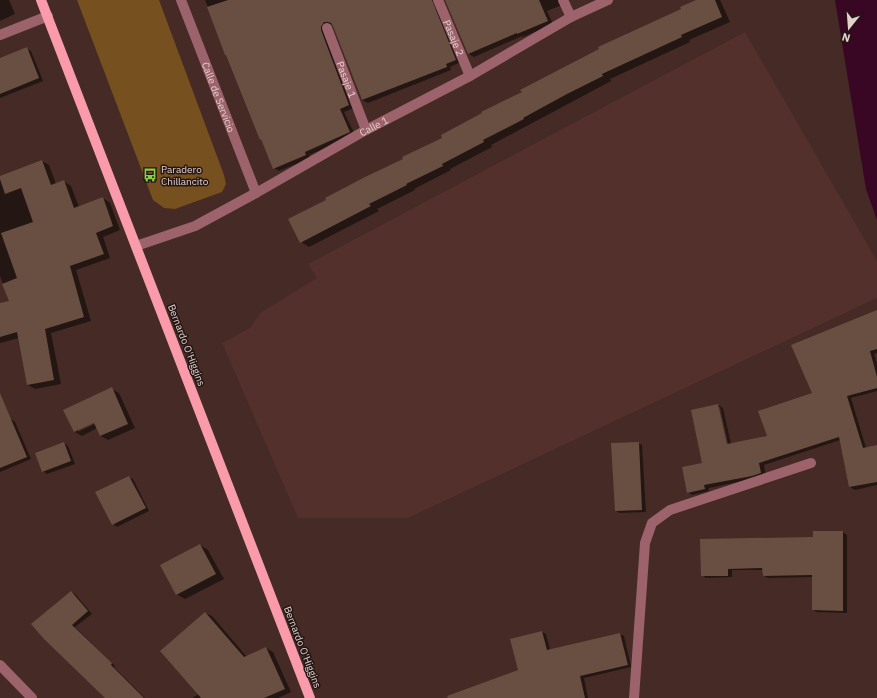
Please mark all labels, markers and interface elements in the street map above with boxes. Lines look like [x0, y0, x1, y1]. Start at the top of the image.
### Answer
north arrow [829, 8, 869, 48]
street label: Pasaje 2 [440, 18, 467, 58]
text: N [840, 30, 852, 45]
street label: Calle de Servicio [199, 60, 238, 134]
street label: Pasaje 1 [333, 60, 359, 100]
street label: Calle 1 [357, 114, 391, 139]
place label: Paradero Chillancito [161, 163, 209, 188]
bus stop icon: Paradero Chillancito [142, 167, 158, 183]
street label: Bernardo O'Higgins [165, 302, 208, 388]
street label: Bernardo O'Higgins [281, 604, 324, 690]

